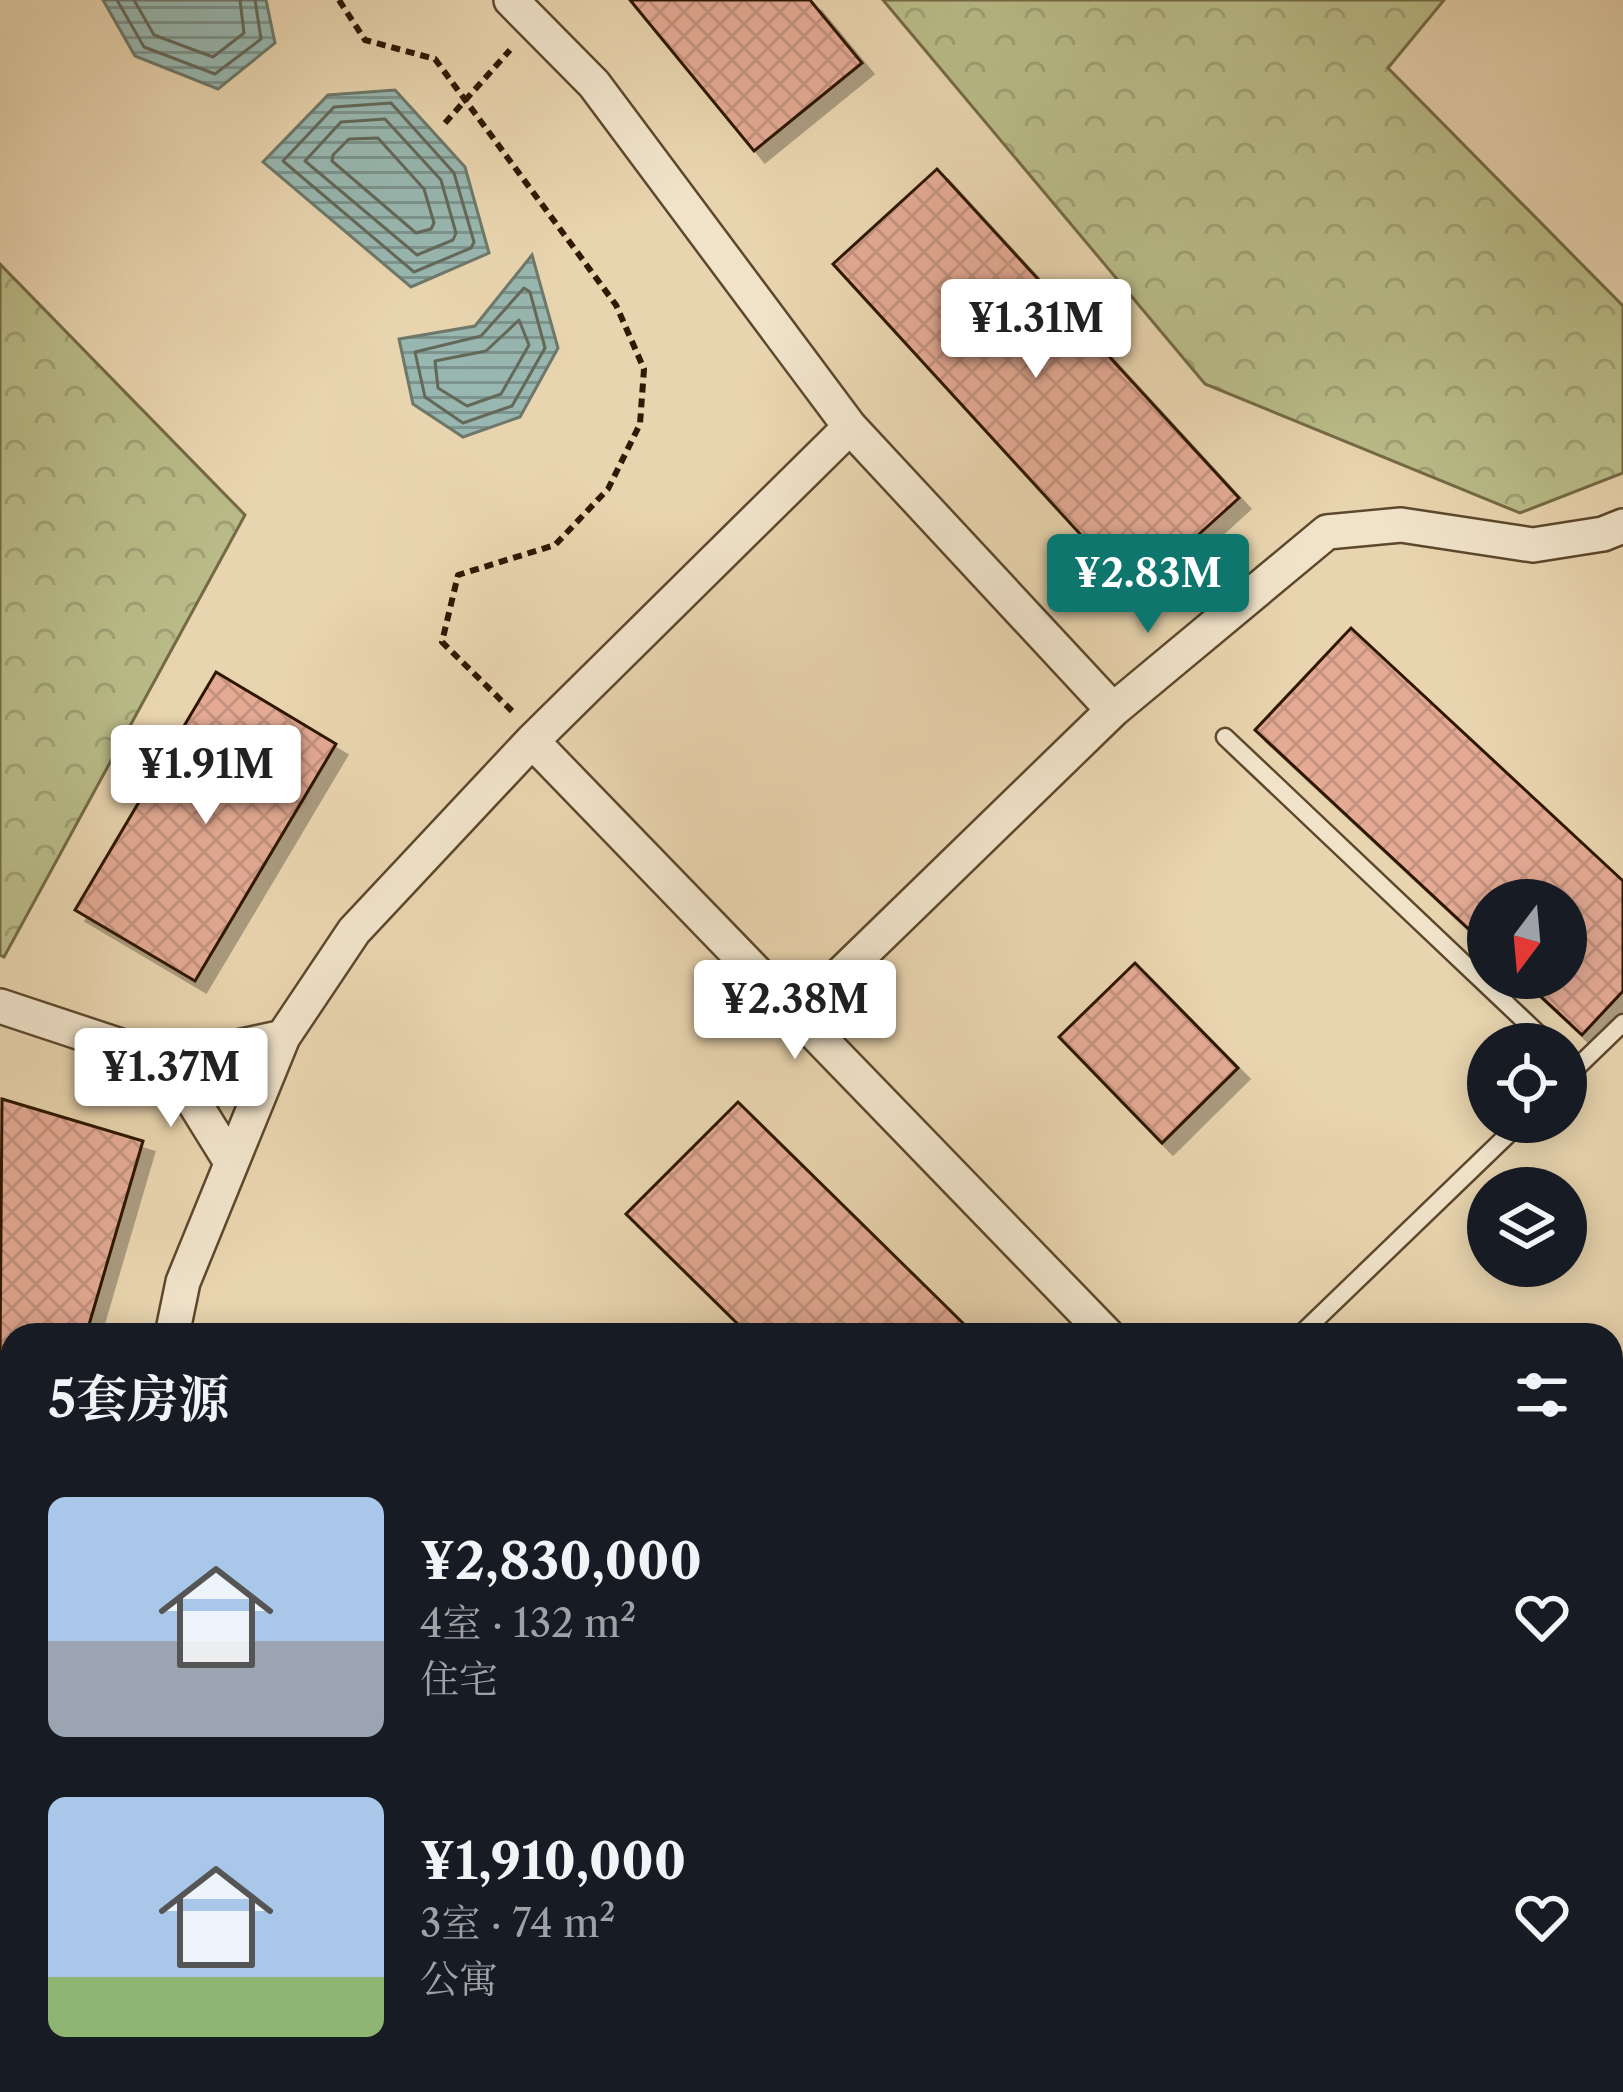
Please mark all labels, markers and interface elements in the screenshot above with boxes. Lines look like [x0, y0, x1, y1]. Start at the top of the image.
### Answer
pin: ¥1.31M [938, 279, 1134, 381]
text: ¥1.31M [968, 294, 1104, 342]
pin: ¥2.83M [1050, 534, 1246, 636]
text: ¥2.83M [1074, 549, 1222, 597]
pin: ¥1.91M [108, 725, 304, 827]
text: ¥1.91M [138, 740, 274, 788]
north arrow [1467, 879, 1587, 999]
map controls [1467, 879, 1587, 1287]
pin: ¥2.38M [697, 960, 893, 1062]
text: ¥2.38M [721, 975, 869, 1023]
button: locate [1467, 1023, 1587, 1143]
pin: ¥1.37M [73, 1028, 269, 1130]
text: ¥1.37M [102, 1043, 240, 1091]
button: layers [1467, 1167, 1587, 1287]
icon: filters [1509, 1362, 1575, 1428]
text: 5套房源 [48, 1368, 229, 1430]
text: ¥2,830,000 [420, 1530, 702, 1592]
icon: home [144, 1545, 288, 1689]
icon: heart [1509, 1584, 1575, 1650]
text: 4室 · 132 m² [420, 1599, 636, 1647]
text: 住宅 [420, 1655, 498, 1703]
text: ¥1,910,000 [420, 1830, 686, 1892]
icon: home [144, 1845, 288, 1989]
icon: heart [1509, 1884, 1575, 1950]
text: 3室 · 74 m² [420, 1899, 615, 1947]
text: 公寓 [420, 1955, 498, 2003]

